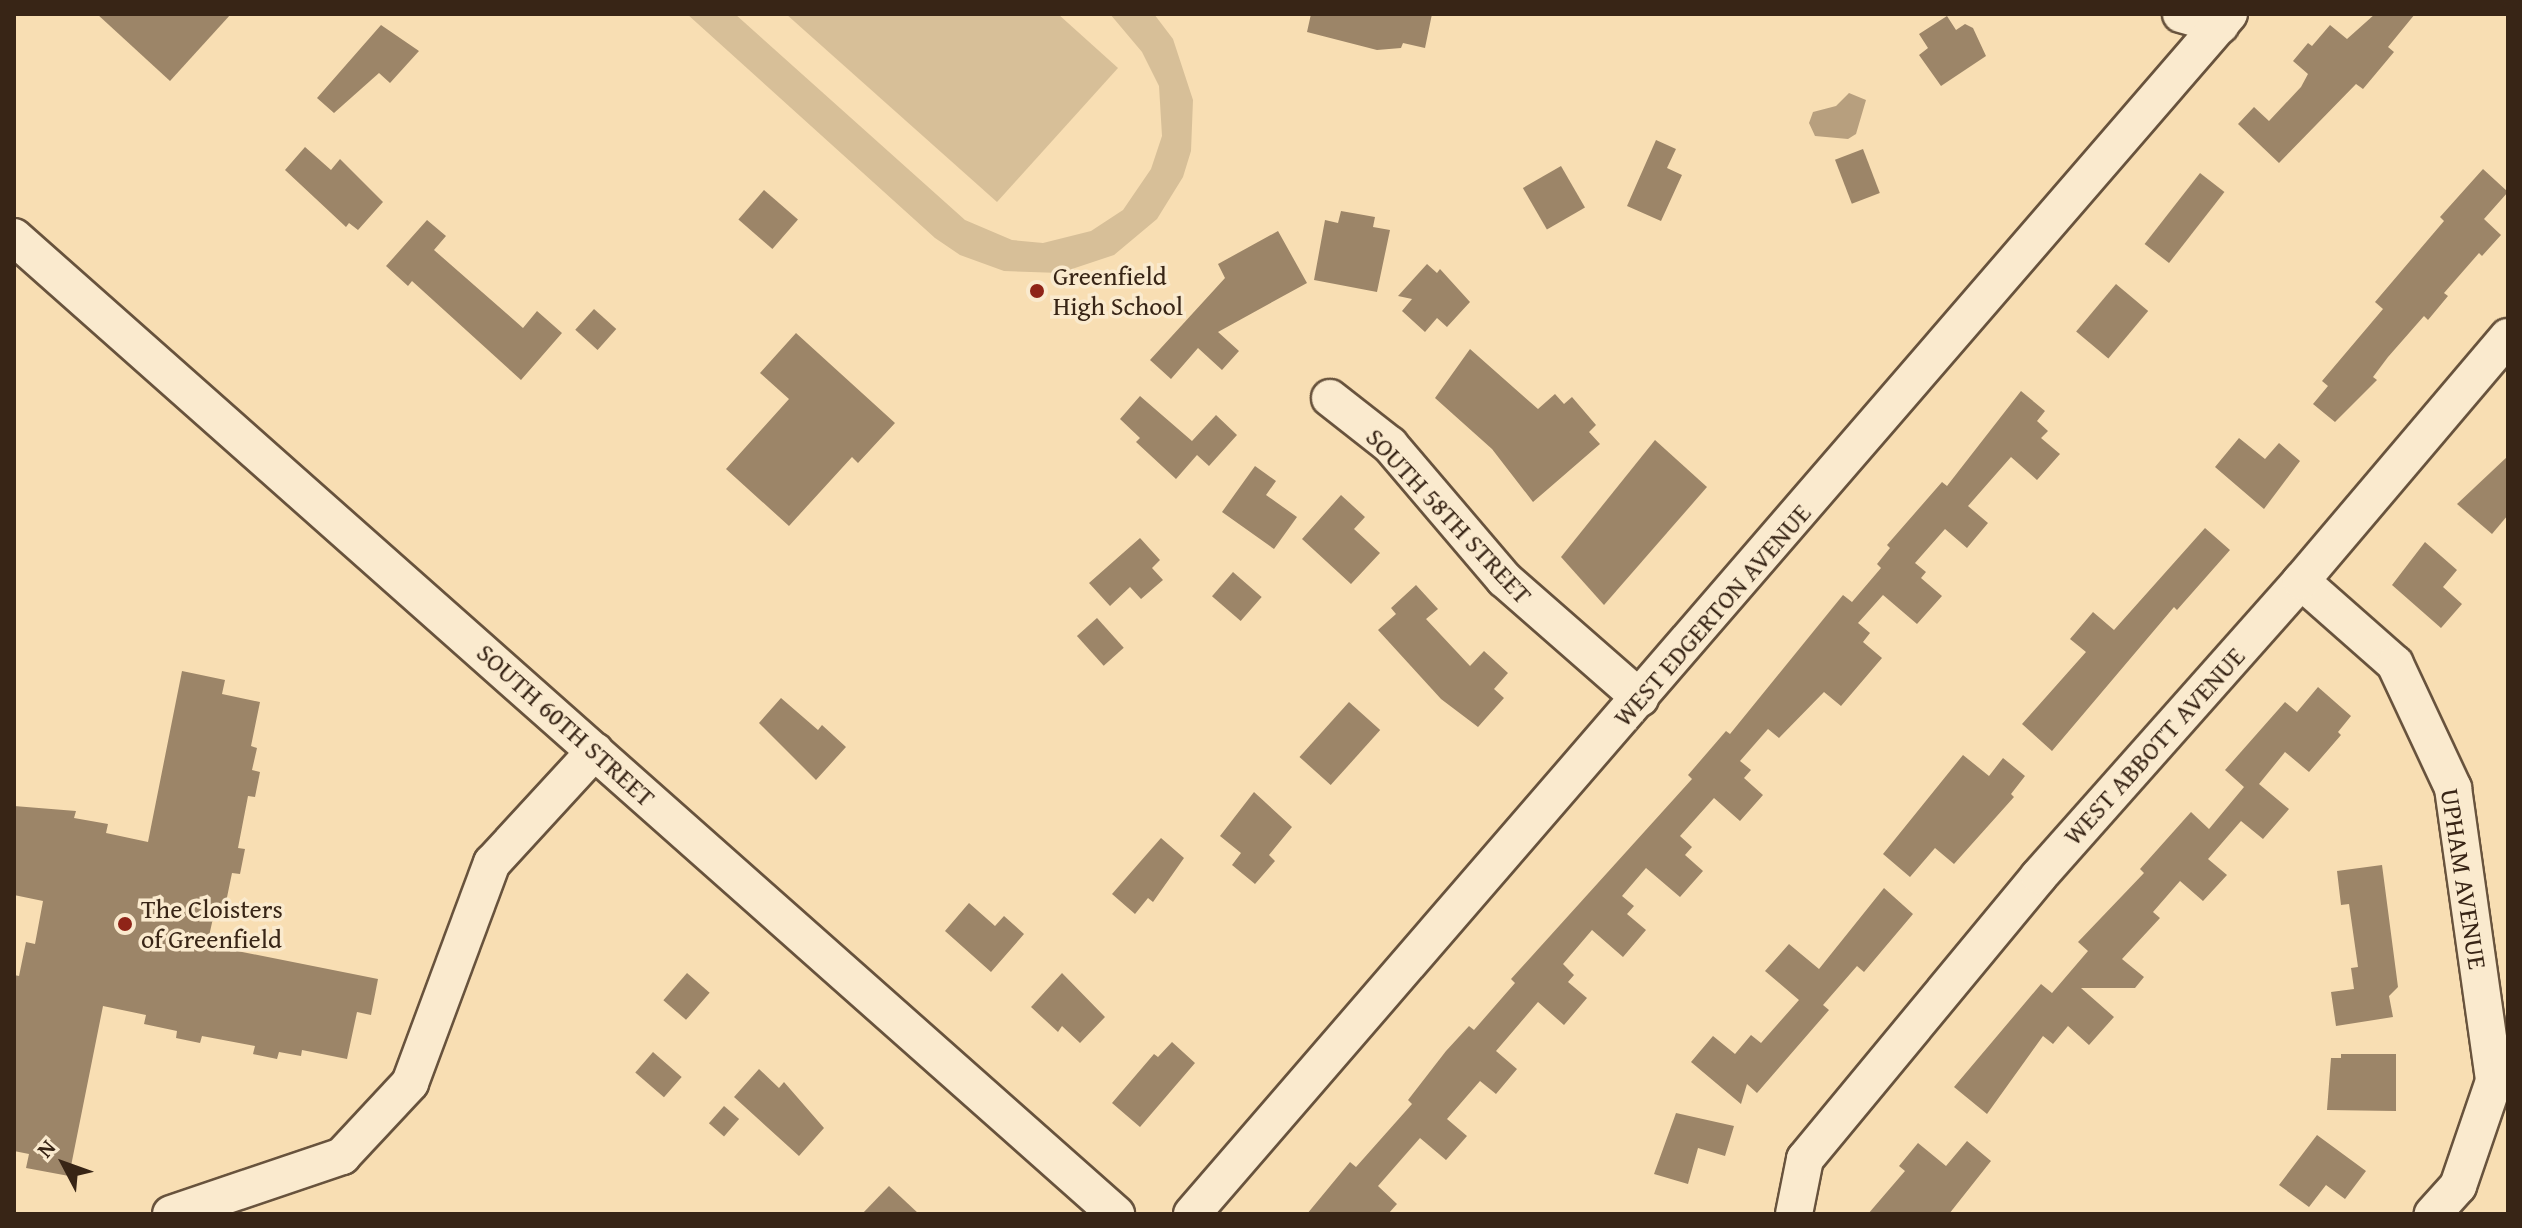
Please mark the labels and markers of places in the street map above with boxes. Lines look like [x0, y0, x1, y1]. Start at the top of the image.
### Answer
place label: Greenfield High School [1053, 260, 1183, 322]
marker: Greenfield High School [1028, 282, 1046, 300]
place label: The Cloisters of Greenfield [141, 893, 283, 954]
marker: The Cloisters of Greenfield [116, 915, 134, 933]

